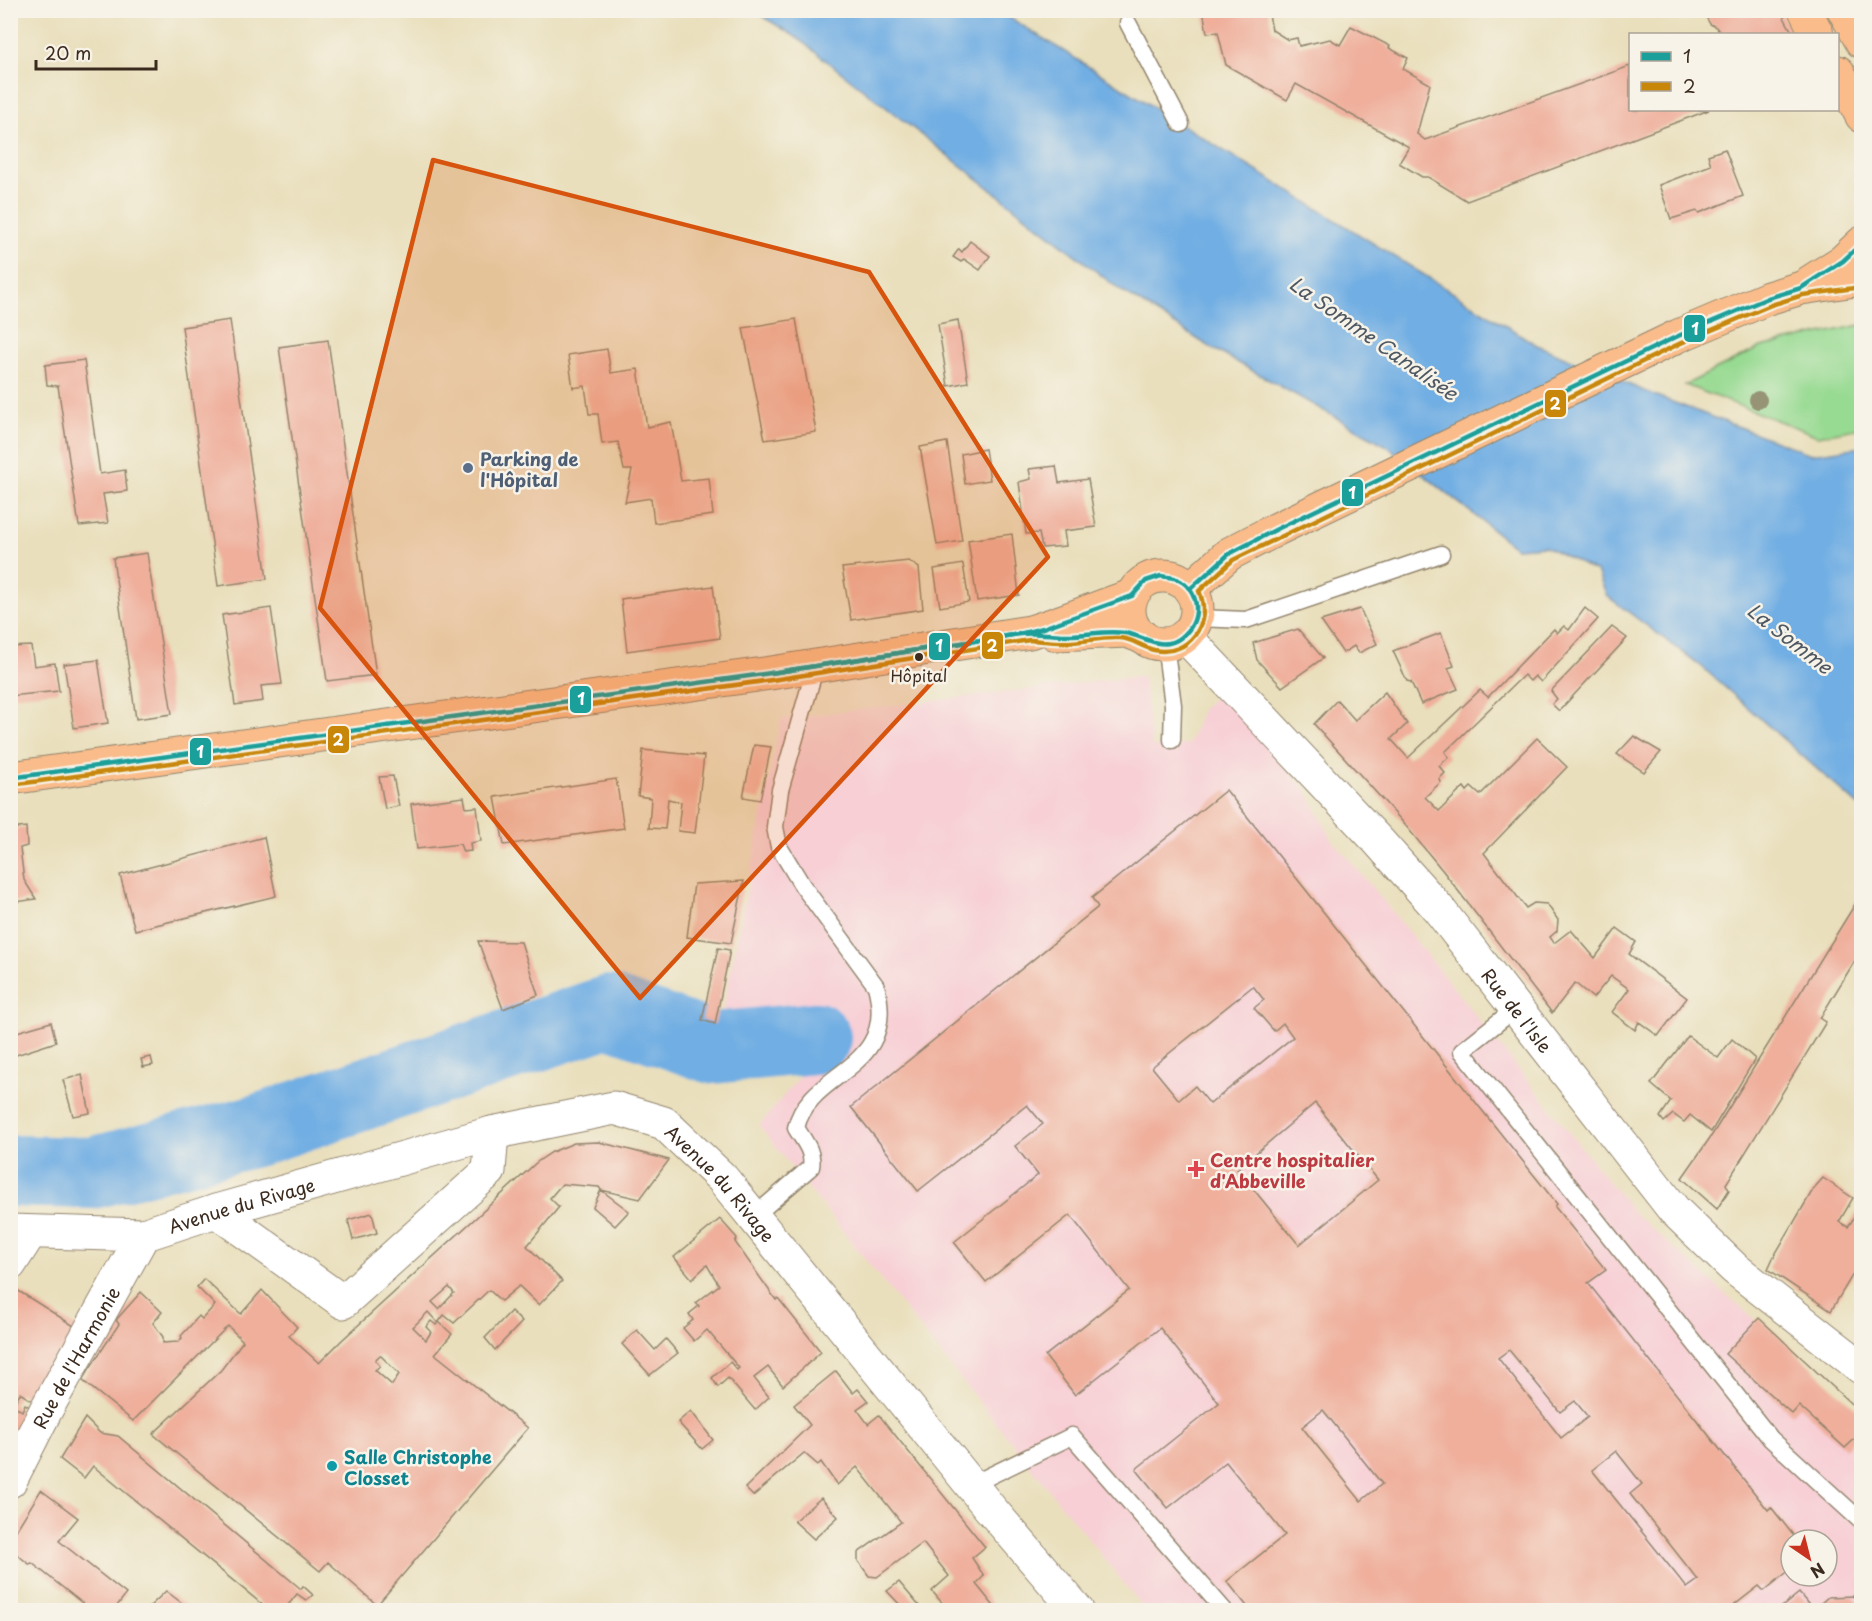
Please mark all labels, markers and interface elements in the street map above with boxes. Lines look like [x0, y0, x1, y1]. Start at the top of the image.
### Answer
scale bar [36, 33, 156, 71]
legend [1629, 33, 1839, 111]
text: 20 m [45, 39, 91, 66]
text: 1 [1683, 42, 1691, 69]
text: 2 [1683, 72, 1696, 99]
water label: La Somme Canalisée [1284, 268, 1465, 408]
line badge: 1 [1683, 314, 1706, 343]
text: 1 [1691, 316, 1699, 340]
line badge: 2 [1544, 389, 1567, 418]
text: 2 [1549, 391, 1561, 415]
place label: Parking de l'Hôpital [480, 445, 579, 493]
marker: Parking de l'Hôpital [461, 461, 475, 475]
line badge: 1 [1341, 478, 1364, 507]
text: 1 [1348, 480, 1356, 504]
water label: La Somme [1741, 595, 1840, 682]
line badge: 2 [981, 631, 1004, 660]
line badge: 1 [928, 632, 951, 661]
text: 1 [935, 633, 943, 657]
text: 2 [986, 633, 998, 657]
marker: Hôpital [913, 651, 925, 663]
place label: Hôpital [891, 663, 947, 687]
line badge: 1 [569, 685, 592, 714]
text: 1 [577, 686, 585, 710]
line badge: 2 [327, 725, 350, 754]
text: 2 [332, 727, 344, 751]
line badge: 1 [189, 737, 212, 766]
text: 1 [196, 739, 204, 763]
street label: Rue de l'Isle [1476, 962, 1559, 1058]
street label: Avenue du Rivage [660, 1118, 782, 1247]
place label: Centre hospitalier d'Abbeville [1210, 1146, 1375, 1194]
marker: Centre hospitalier d'Abbeville [1187, 1160, 1205, 1178]
street label: Avenue du Rivage [165, 1170, 318, 1239]
street label: Rue de l'Harmonie [25, 1281, 126, 1433]
place label: Salle Christophe Closset [344, 1443, 492, 1491]
marker: Salle Christophe Closset [325, 1459, 339, 1473]
north arrow [1779, 1528, 1839, 1588]
text: N [1806, 1558, 1830, 1585]

